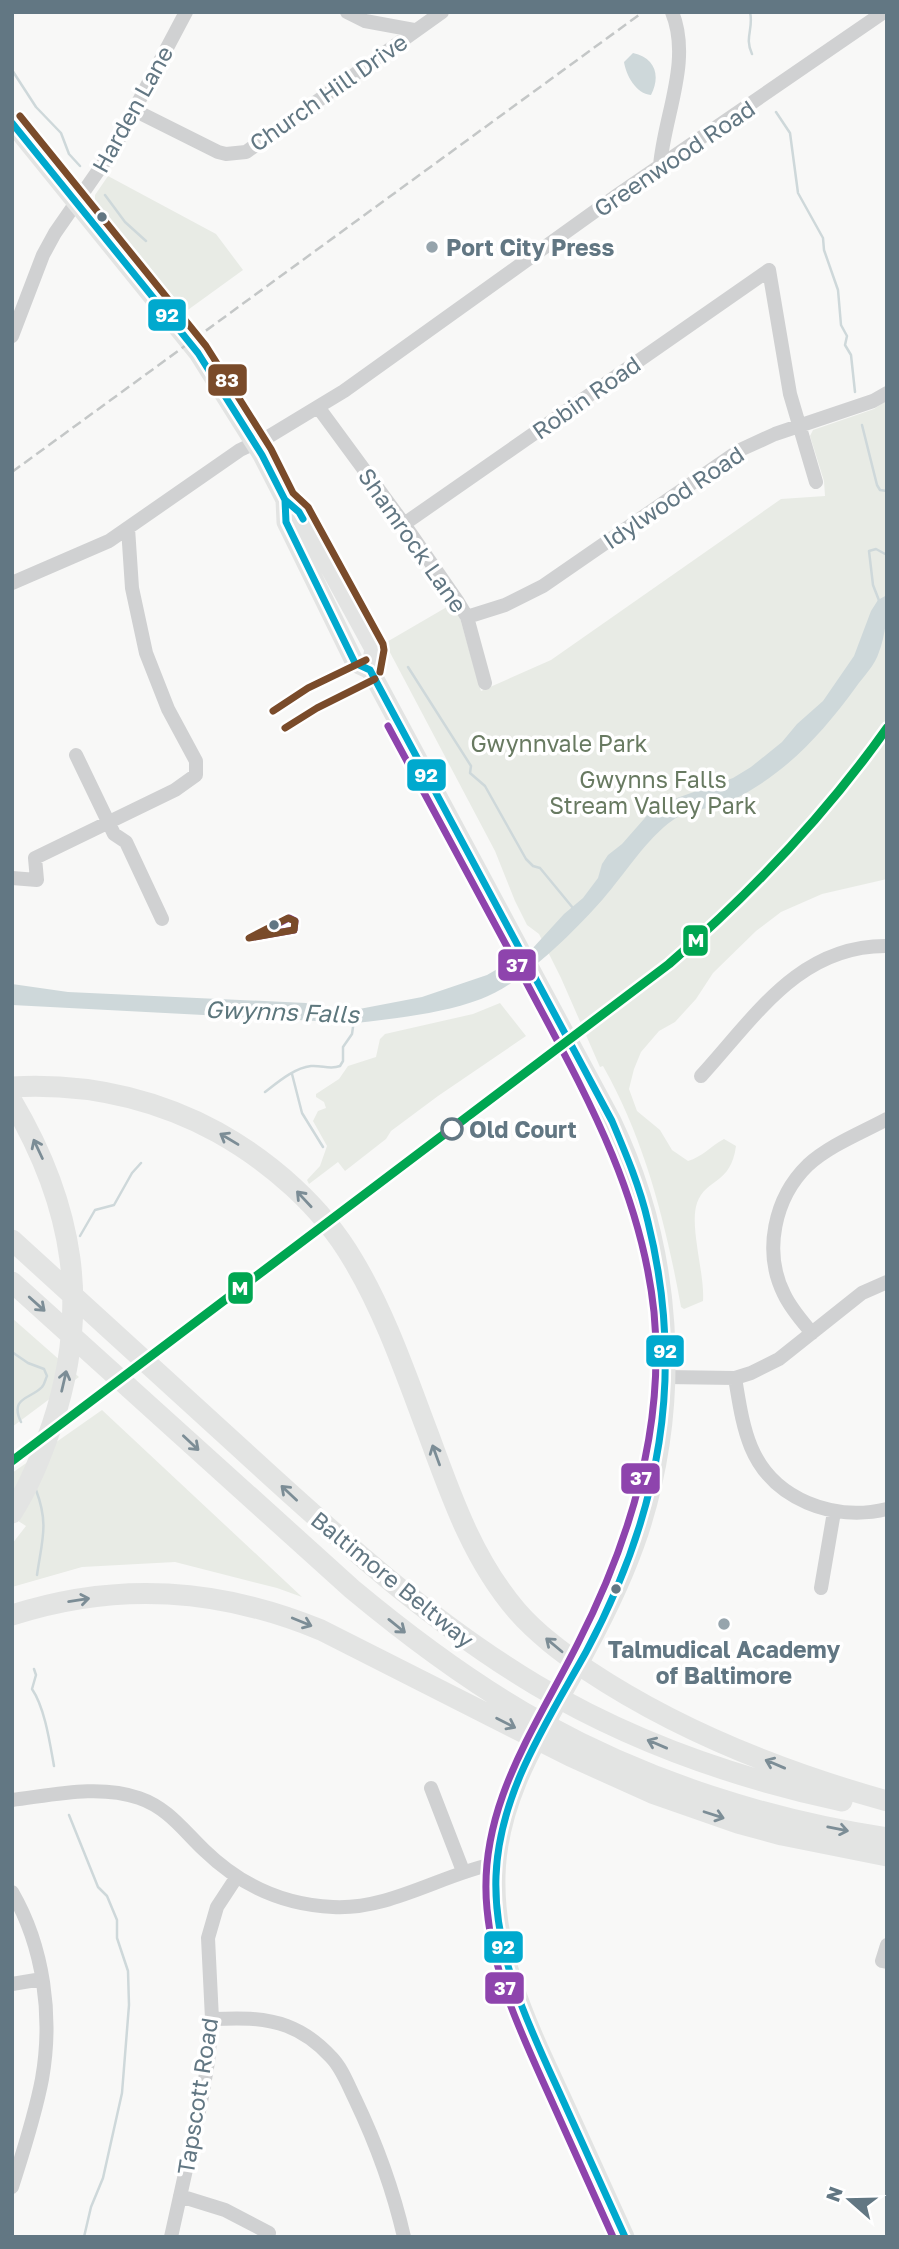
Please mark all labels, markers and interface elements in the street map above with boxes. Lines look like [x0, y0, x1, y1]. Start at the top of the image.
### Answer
street label: Church Hill Drive [244, 27, 412, 157]
street label: Harden Lane [86, 41, 178, 177]
street label: Greenwood Road [588, 94, 760, 222]
unlabelled marker [95, 210, 109, 224]
place label: Port City Press [446, 233, 614, 261]
marker: Port City Press [424, 239, 440, 255]
line badge: 92 [147, 298, 187, 332]
text: 92 [155, 303, 179, 326]
street label: Robin Road [526, 349, 646, 445]
line badge: 83 [207, 363, 248, 397]
text: 83 [215, 368, 239, 391]
street label: Idylwood Road [597, 440, 749, 554]
street label: Shamrock Lane [353, 462, 473, 618]
park label: Gwynnvale Park [470, 729, 648, 757]
line badge: 92 [406, 758, 447, 792]
text: 92 [414, 763, 438, 786]
park label: Gwynns Falls Stream Valley Park [549, 765, 757, 819]
unlabelled marker [267, 918, 281, 932]
line badge: M [682, 924, 709, 957]
text: M [688, 928, 704, 951]
line badge: 37 [497, 948, 537, 982]
text: 37 [506, 953, 528, 976]
water label: Gwynns Falls [205, 994, 361, 1029]
place label: Old Court [469, 1115, 577, 1143]
marker: Old Court [441, 1118, 463, 1140]
one-way arrow [220, 1132, 240, 1146]
one-way arrow [31, 1138, 44, 1160]
one-way arrow [296, 1191, 313, 1208]
line badge: M [227, 1271, 254, 1305]
text: M [232, 1276, 248, 1299]
one-way arrow [28, 1296, 46, 1312]
line badge: 92 [645, 1334, 685, 1368]
text: 92 [653, 1339, 677, 1362]
one-way arrow [58, 1370, 71, 1393]
one-way arrow [182, 1434, 199, 1451]
one-way arrow [429, 1445, 441, 1467]
line badge: 37 [620, 1462, 661, 1495]
text: 37 [630, 1466, 652, 1489]
one-way arrow [281, 1484, 298, 1501]
street label: Baltimore Beltway [306, 1505, 480, 1653]
unlabelled marker [609, 1582, 623, 1596]
one-way arrow [67, 1593, 90, 1606]
marker: Talmudical Academy of Baltimore [716, 1616, 732, 1632]
one-way arrow [291, 1617, 312, 1630]
one-way arrow [388, 1619, 406, 1634]
place label: Talmudical Academy of Baltimore [608, 1635, 840, 1689]
one-way arrow [546, 1637, 564, 1653]
one-way arrow [495, 1717, 516, 1731]
one-way arrow [646, 1737, 668, 1750]
one-way arrow [765, 1757, 787, 1770]
one-way arrow [702, 1810, 724, 1822]
one-way arrow [826, 1823, 849, 1837]
line badge: 92 [483, 1930, 524, 1964]
text: 92 [491, 1935, 515, 1958]
line badge: 37 [484, 1971, 525, 2005]
text: 37 [494, 1976, 516, 1999]
street label: Tapscott Road [171, 2016, 223, 2176]
north arrow [815, 2165, 885, 2235]
text: N [820, 2183, 847, 2205]

